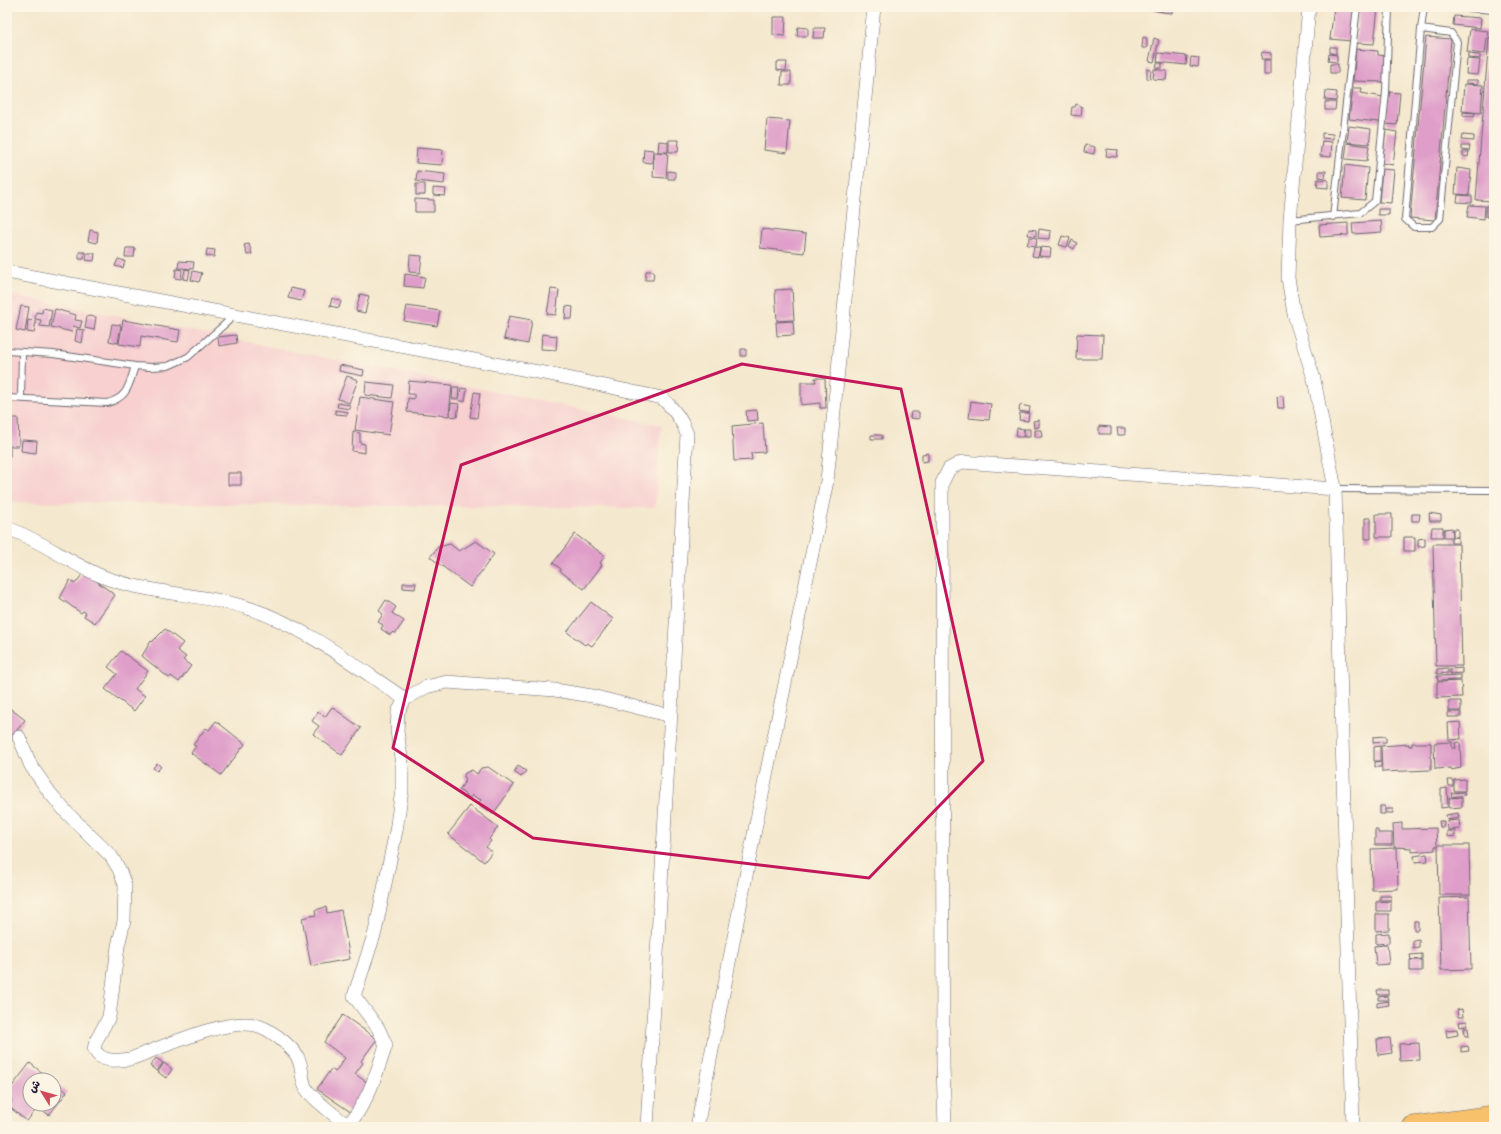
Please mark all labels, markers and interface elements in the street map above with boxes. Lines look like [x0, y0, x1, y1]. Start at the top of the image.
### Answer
north arrow [22, 1072, 62, 1112]
text: ش [23, 1076, 44, 1096]

